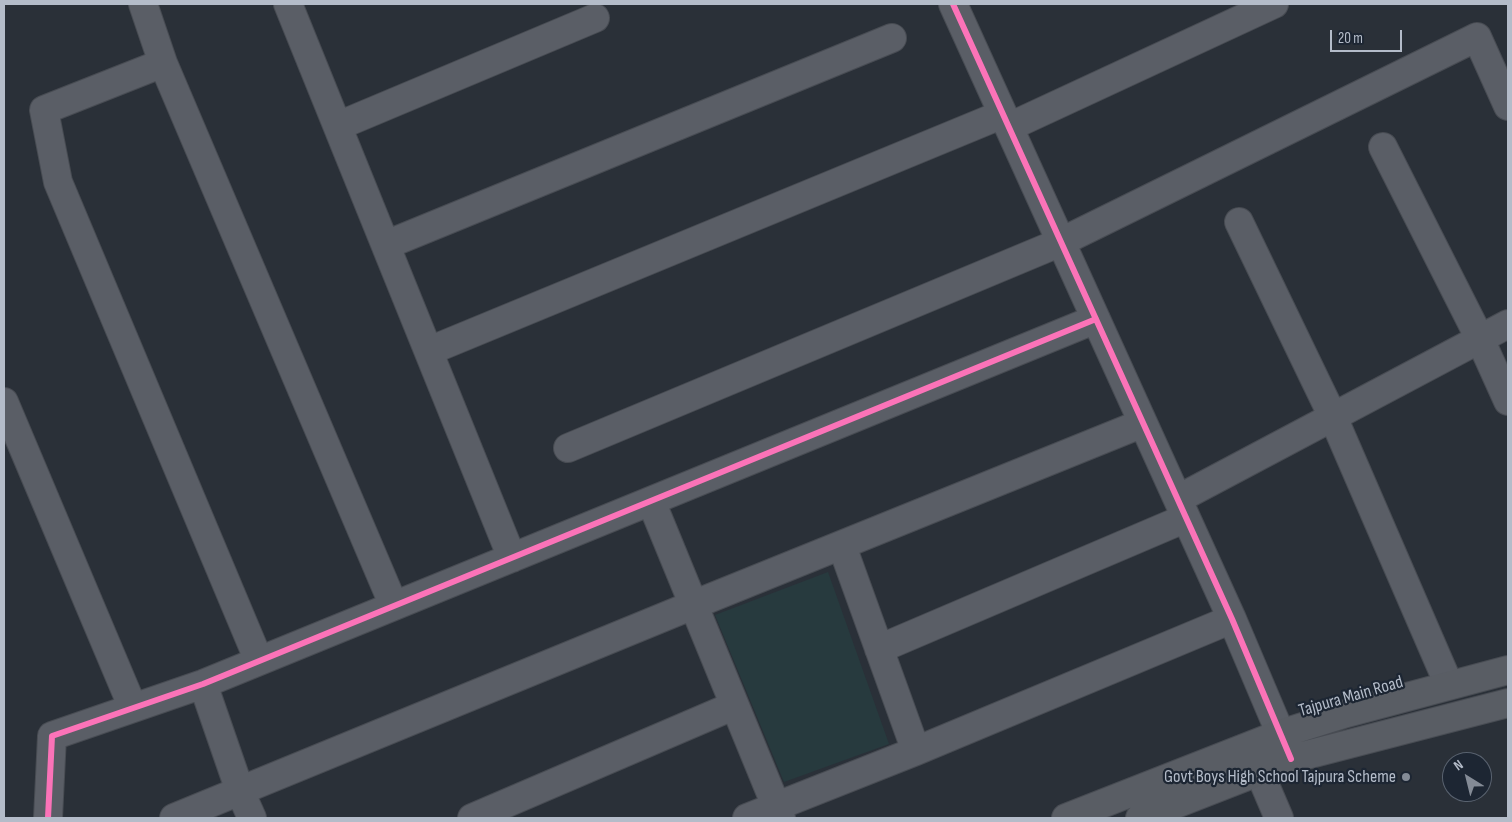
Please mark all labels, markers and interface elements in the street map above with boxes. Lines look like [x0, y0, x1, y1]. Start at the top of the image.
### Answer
scale bar [1332, 20, 1404, 52]
text: 20 m [1338, 29, 1363, 48]
street label: Tajpura Main Road [1296, 672, 1406, 722]
north arrow [1442, 752, 1492, 802]
text: N [1450, 756, 1466, 774]
place label: Govt Boys High School Tajpura Scheme [1164, 766, 1396, 788]
marker: Govt Boys High School Tajpura Scheme [1400, 771, 1412, 783]

